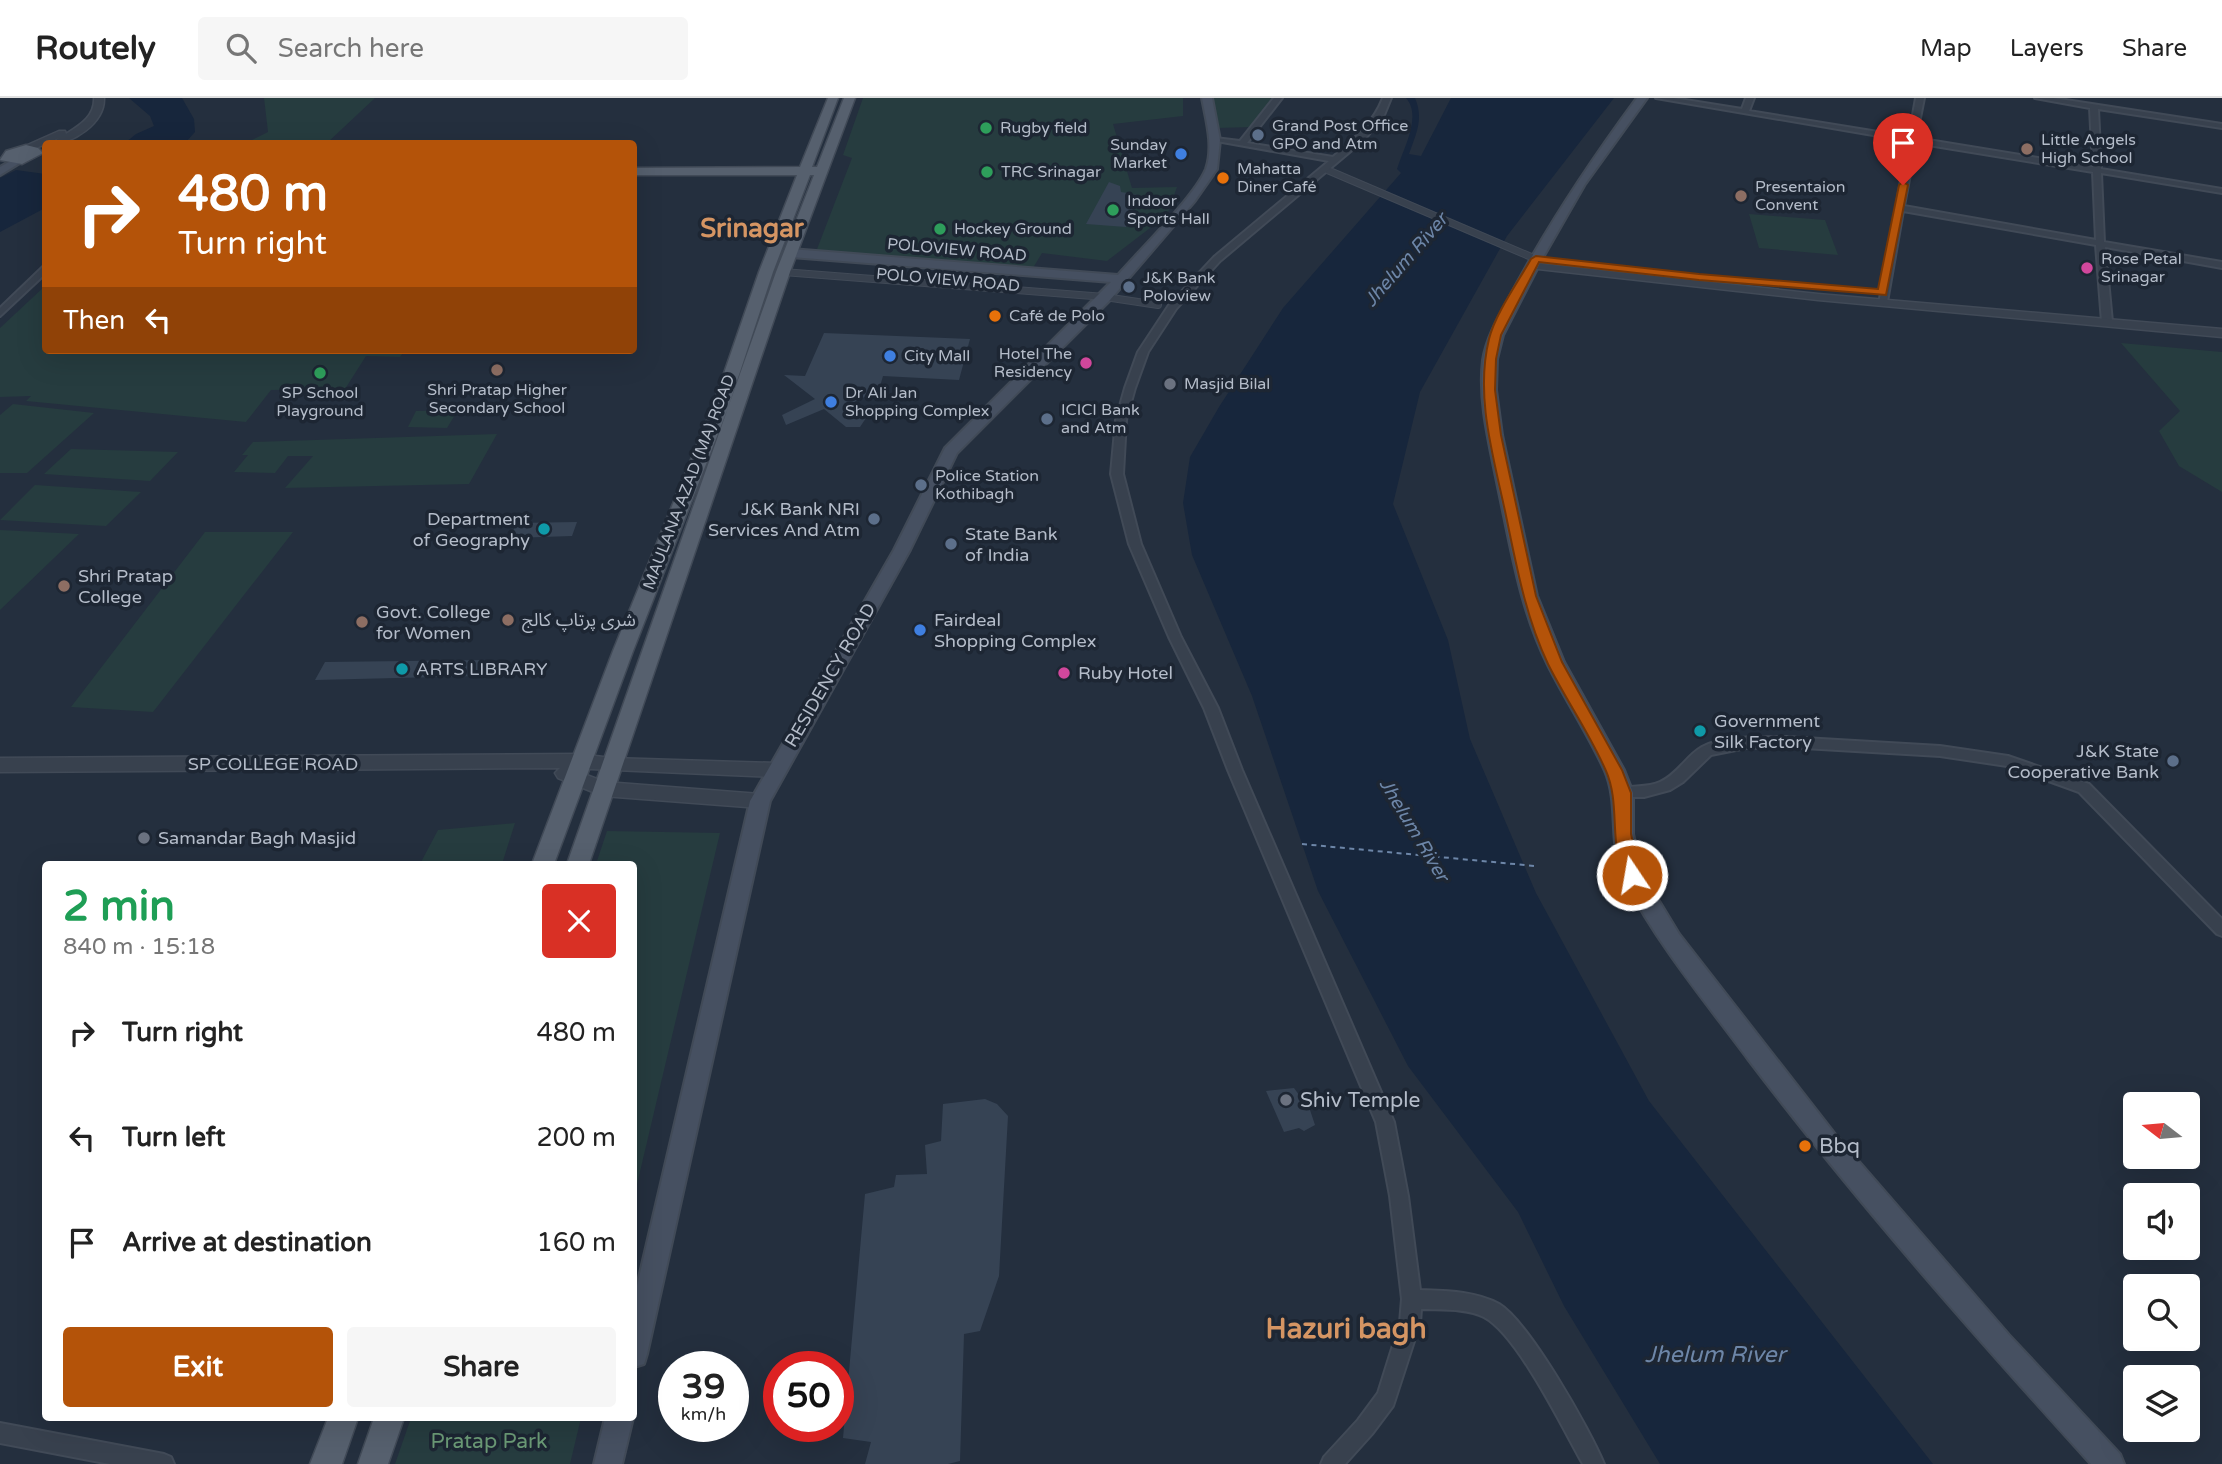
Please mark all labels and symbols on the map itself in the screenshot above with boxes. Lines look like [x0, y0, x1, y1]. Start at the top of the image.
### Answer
pin [1873, 113, 1933, 185]
place label: Grand Post Office GPO and Atm [1272, 116, 1408, 154]
place label: Rugby field [1000, 118, 1087, 138]
marker: Rugby field [978, 120, 994, 136]
marker: Grand Post Office GPO and Atm [1250, 127, 1266, 143]
place label: Little Angels High School [2041, 130, 2136, 168]
place label: Sunday Market [1110, 135, 1167, 173]
marker: Little Angels High School [2019, 141, 2035, 157]
marker: Sunday Market [1173, 146, 1189, 162]
place label: Mahatta Diner Café [1237, 159, 1317, 197]
place label: TRC Srinagar [1001, 162, 1102, 182]
marker: TRC Srinagar [979, 164, 995, 180]
marker: Mahatta Diner Café [1215, 170, 1231, 186]
place label: Presentaion Convent [1755, 177, 1845, 215]
marker: Presentaion Convent [1733, 188, 1749, 204]
place label: Indoor Sports Hall [1127, 191, 1210, 229]
marker: Indoor Sports Hall [1105, 202, 1121, 218]
water label: Jhelum River [1360, 207, 1454, 311]
district label: Srinagar [700, 213, 805, 244]
place label: Hockey Ground [954, 219, 1072, 239]
marker: Hockey Ground [932, 221, 948, 237]
street label: POLOVIEW ROAD [886, 234, 1028, 266]
place label: Rose Petal Srinagar [2101, 249, 2182, 287]
marker: Rose Petal Srinagar [2079, 260, 2095, 276]
street label: POLO VIEW ROAD [875, 264, 1021, 296]
place label: J&K Bank Poloview [1143, 268, 1216, 306]
marker: J&K Bank Poloview [1121, 279, 1137, 295]
place label: Café de Polo [1009, 306, 1105, 326]
marker: Café de Polo [987, 308, 1003, 324]
place label: Hotel The Residency [994, 344, 1072, 382]
place label: City Mall [904, 346, 970, 366]
marker: City Mall [882, 348, 898, 364]
marker: Hotel The Residency [1078, 355, 1094, 371]
marker: Shri Pratap Higher Secondary School [489, 362, 505, 378]
marker: SP School Playground [312, 365, 328, 381]
street label: MAULANA AZAD (MA) ROAD [639, 372, 739, 592]
place label: Masjid Bilal [1184, 374, 1270, 394]
marker: Masjid Bilal [1162, 376, 1178, 392]
place label: Shri Pratap Higher Secondary School [427, 380, 568, 418]
place label: SP School Playground [276, 383, 364, 421]
place label: Dr Ali Jan Shopping Complex [845, 383, 989, 421]
marker: Dr Ali Jan Shopping Complex [823, 394, 839, 410]
place label: ICICI Bank and Atm [1061, 400, 1140, 438]
marker: ICICI Bank and Atm [1039, 411, 1055, 427]
place label: Police Station Kothibagh [935, 466, 1039, 504]
marker: Police Station Kothibagh [913, 477, 929, 493]
place label: J&K Bank NRI Services And Atm [708, 498, 860, 541]
place label: Department of Geography [413, 508, 530, 551]
marker: J&K Bank NRI Services And Atm [866, 511, 882, 527]
marker: Department of Geography [536, 521, 552, 537]
place label: State Bank of India [965, 523, 1058, 566]
marker: State Bank of India [943, 536, 959, 552]
place label: Shri Pratap College [78, 565, 173, 608]
marker: Shri Pratap College [56, 578, 72, 594]
street label: RESIDENCY ROAD [780, 599, 880, 751]
place label: Govt. College for Women [376, 601, 490, 644]
place label: شری پرتاپ کالج [522, 609, 636, 633]
place label: Fairdeal Shopping Complex [934, 609, 1096, 652]
marker: شری پرتاپ کالج [500, 612, 516, 628]
marker: Govt. College for Women [354, 614, 370, 630]
marker: Fairdeal Shopping Complex [912, 622, 928, 638]
place label: ARTS LIBRARY [416, 658, 548, 680]
marker: ARTS LIBRARY [394, 661, 410, 677]
place label: Ruby Hotel [1078, 662, 1173, 684]
marker: Ruby Hotel [1056, 665, 1072, 681]
place label: Government Silk Factory [1714, 710, 1820, 753]
marker: Government Silk Factory [1692, 723, 1708, 739]
place label: J&K State Cooperative Bank [2008, 740, 2159, 783]
street label: SP COLLEGE ROAD [188, 753, 358, 775]
marker: J&K State Cooperative Bank [2165, 753, 2181, 769]
water label: Jhelum River [1375, 775, 1455, 888]
place label: Samandar Bagh Masjid [158, 827, 356, 849]
marker: Samandar Bagh Masjid [136, 830, 152, 846]
position arrow [1595, 838, 1669, 912]
place label: Shiv Temple [1300, 1088, 1420, 1113]
marker: Shiv Temple [1278, 1092, 1294, 1108]
north arrow [2123, 1092, 2200, 1169]
place label: Bbq [1819, 1134, 1860, 1159]
marker: Bbq [1797, 1138, 1813, 1154]
district label: Hazuri bagh [1266, 1312, 1426, 1346]
water label: Jhelum River [1645, 1341, 1788, 1369]
speed limit sign: 50 [763, 1351, 854, 1442]
park label: Pratap Park [431, 1429, 547, 1454]

